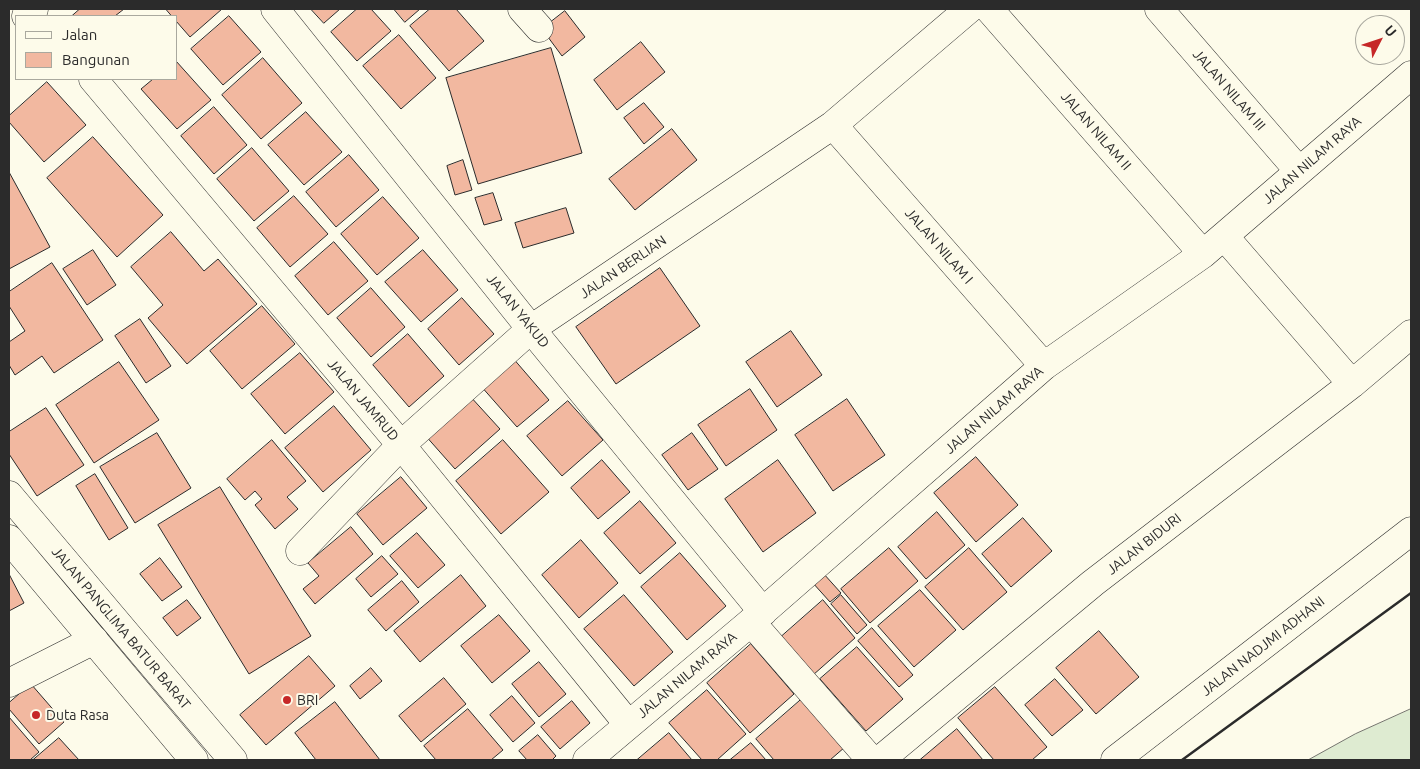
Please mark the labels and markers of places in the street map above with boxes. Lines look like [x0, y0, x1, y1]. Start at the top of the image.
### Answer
place label: BRI [297, 692, 318, 708]
marker: BRI [281, 694, 293, 706]
place label: Duta Rasa [46, 707, 109, 723]
marker: Duta Rasa [30, 709, 42, 721]

